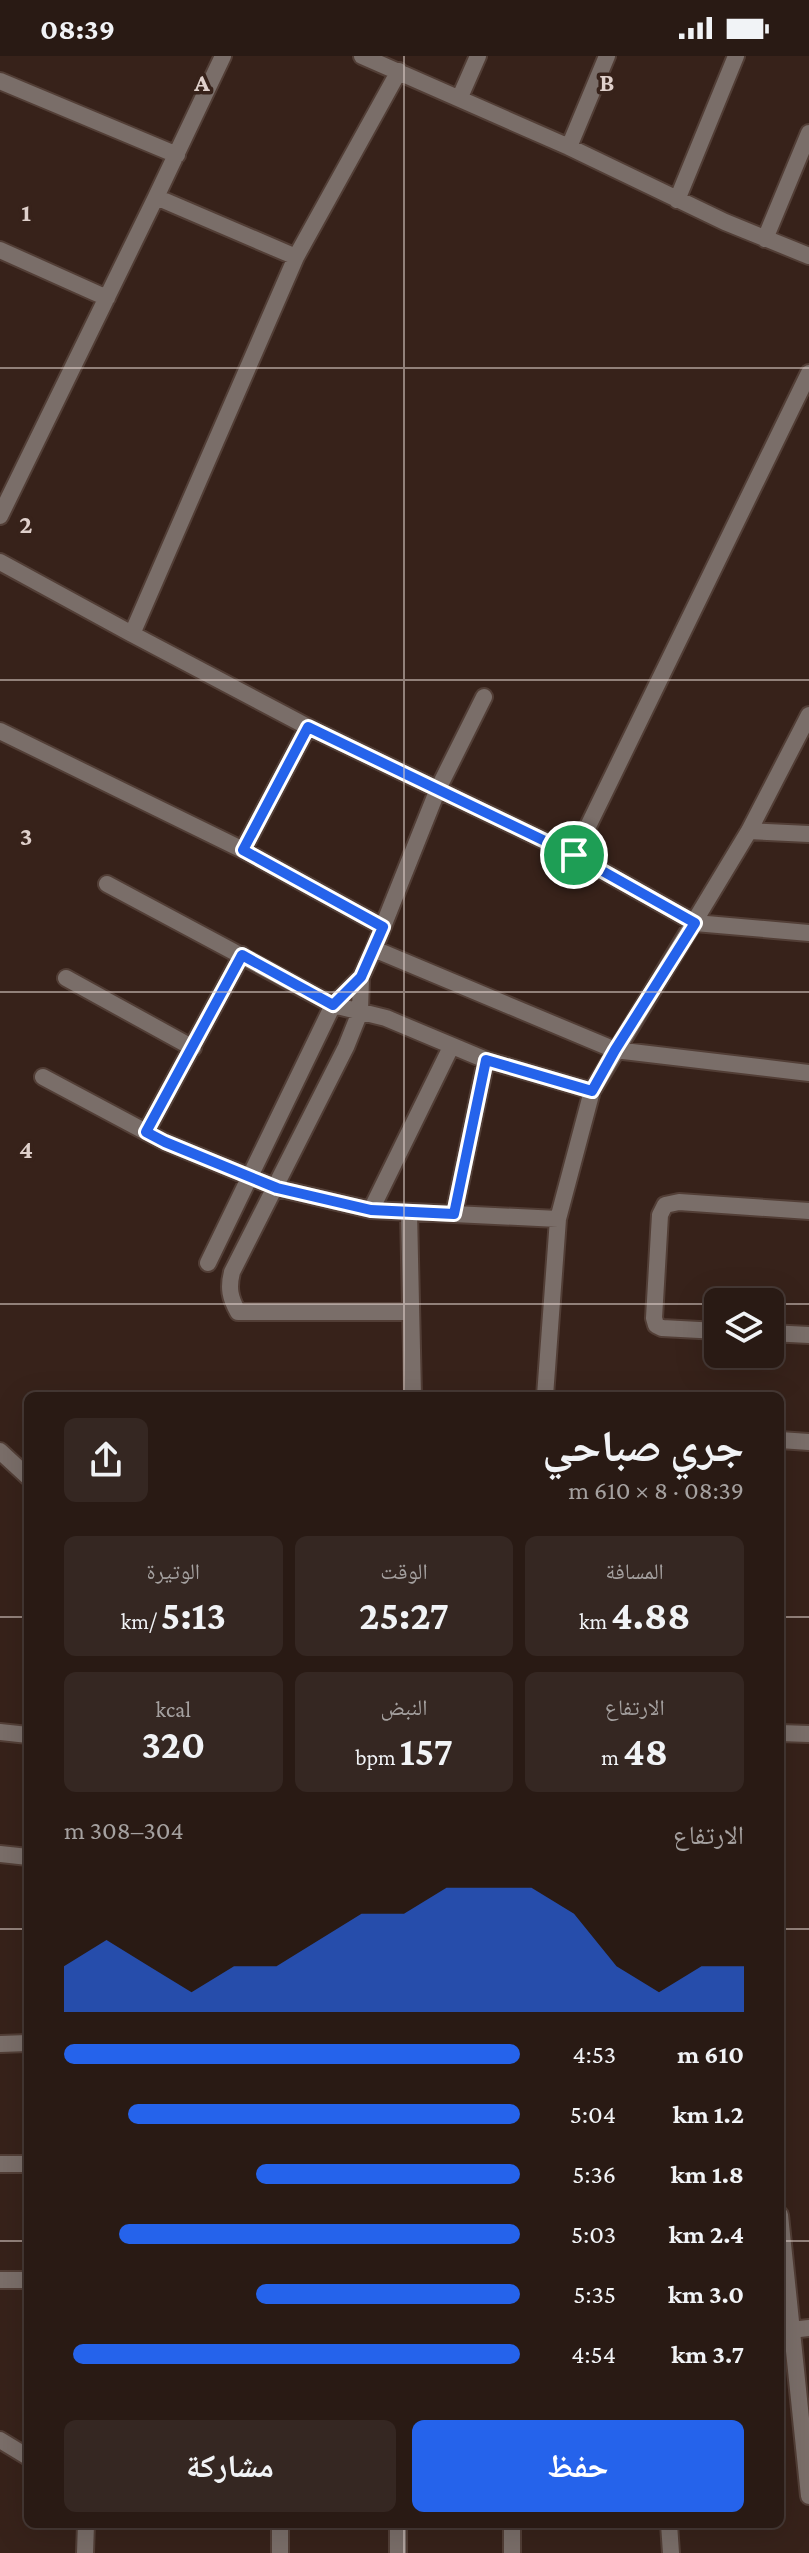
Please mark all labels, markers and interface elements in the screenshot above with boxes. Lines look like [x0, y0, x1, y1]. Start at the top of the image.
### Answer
text: 08:39 [40, 12, 115, 45]
text: A [193, 68, 210, 97]
text: B [599, 68, 615, 97]
text: 1 [21, 198, 31, 227]
text: 2 [19, 510, 33, 539]
pin [540, 821, 608, 889]
text: 3 [20, 822, 32, 851]
icon: arrive [552, 833, 596, 877]
text: 4 [19, 1135, 33, 1164]
map controls [704, 1288, 784, 1368]
button: layers [704, 1288, 784, 1368]
button: share [64, 1418, 148, 1502]
text: جري صباحي [542, 1422, 744, 1470]
text: 08:39 · 8 × 610 m [568, 1476, 744, 1505]
text: الوتيرة [147, 1559, 200, 1584]
text: الوقت [380, 1559, 428, 1584]
text: المسافة [606, 1559, 664, 1584]
text: 5:13 [161, 1593, 226, 1638]
text: 25:27 [359, 1593, 449, 1638]
text: 4.88 [611, 1593, 690, 1638]
text: /km [121, 1609, 161, 1634]
text: km [579, 1609, 611, 1634]
text: النبض [381, 1695, 427, 1720]
text: الارتفاع [605, 1695, 665, 1720]
text: kcal [156, 1697, 191, 1722]
text: 320 [141, 1722, 205, 1767]
text: 157 [400, 1729, 453, 1774]
text: 48 [623, 1729, 668, 1774]
text: bpm [355, 1745, 400, 1770]
text: m [601, 1745, 623, 1770]
text: 304–308 m [64, 1816, 184, 1845]
text: الارتفاع [673, 1821, 744, 1850]
text: 4:53 [573, 2040, 616, 2069]
text: 610 m [677, 2040, 744, 2069]
text: 5:04 [570, 2100, 616, 2129]
text: 1.2 km [673, 2100, 744, 2129]
text: 5:36 [572, 2160, 616, 2189]
text: 1.8 km [671, 2160, 744, 2189]
text: 5:03 [571, 2220, 616, 2249]
text: 2.4 km [669, 2220, 744, 2249]
text: 5:35 [573, 2280, 616, 2309]
text: 3.0 km [668, 2280, 744, 2309]
text: 4:54 [571, 2340, 616, 2369]
text: 3.7 km [671, 2340, 744, 2369]
button: مشاركة [64, 2420, 396, 2512]
button: حفظ [412, 2420, 744, 2512]

